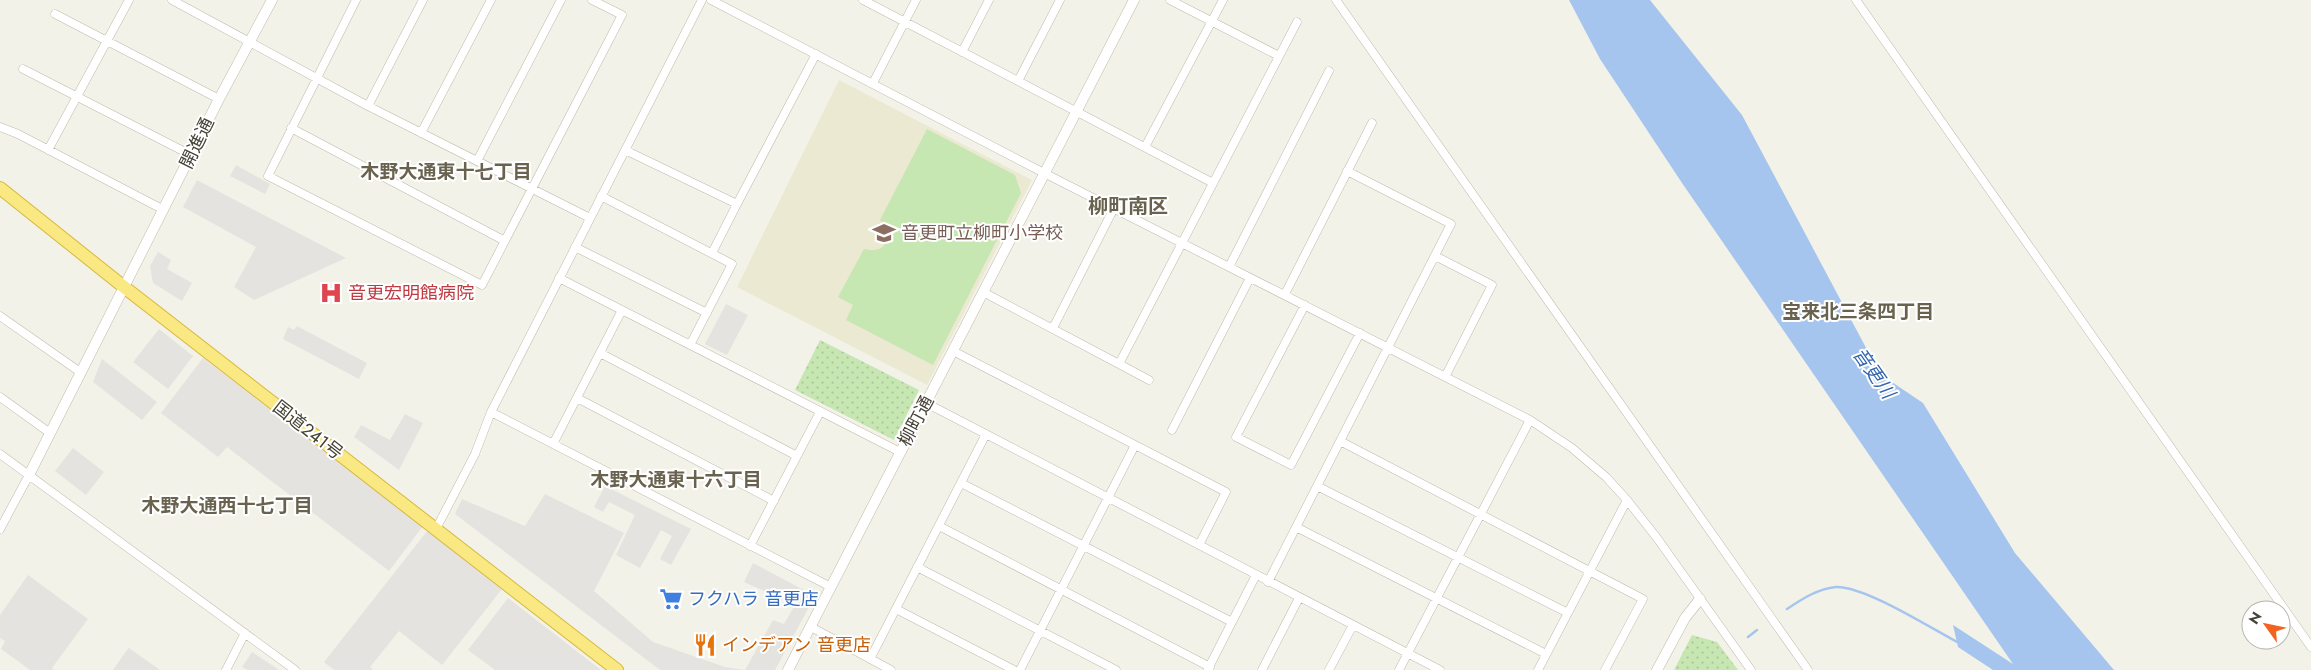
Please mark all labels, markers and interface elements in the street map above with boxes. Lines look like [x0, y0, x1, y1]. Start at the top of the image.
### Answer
street label: 開進通 [173, 113, 221, 173]
district label: 木野大通東十七丁目 [360, 158, 532, 185]
district label: 柳町南区 [1088, 192, 1168, 221]
school or university icon: 音更町立柳町小学校 [871, 220, 897, 246]
place label: 音更町立柳町小学校 [901, 220, 1063, 246]
hospital icon: 音更宏明館病院 [318, 280, 344, 306]
place label: 音更宏明館病院 [348, 280, 474, 306]
district label: 宝来北三条四丁目 [1782, 298, 1934, 325]
water label: 音更川 [1847, 342, 1903, 406]
street label: 柳町通 [892, 391, 940, 451]
street label: 国道241号 [267, 394, 349, 466]
district label: 木野大通東十六丁目 [590, 466, 762, 493]
district label: 木野大通西十七丁目 [141, 492, 313, 519]
supermarket icon: フクハラ 音更店 [658, 586, 684, 612]
place label: フクハラ 音更店 [688, 586, 819, 612]
north arrow [2241, 600, 2291, 650]
text: N [2244, 608, 2267, 628]
restaurant icon: インデアン 音更店 [692, 632, 718, 658]
place label: インデアン 音更店 [722, 632, 871, 658]

